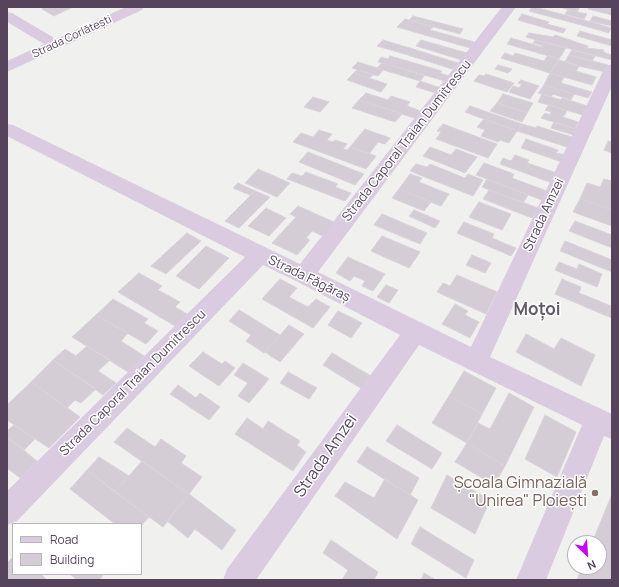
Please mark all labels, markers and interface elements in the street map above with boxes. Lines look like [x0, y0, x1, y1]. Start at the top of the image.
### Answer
street label: Strada Corlătești [30, 13, 114, 61]
street label: Strada Caporal Traian Dumitrescu [339, 57, 475, 225]
street label: Strada Amzei [520, 176, 568, 254]
street label: Strada Făgăraș [265, 252, 353, 306]
district label: Moțoi [513, 300, 561, 320]
street label: Strada Caporal Traian Dumitrescu [57, 307, 209, 459]
street label: Strada Amzei [290, 411, 362, 501]
place label: Școala Gimnazială "Unirea" Ploiești [454, 474, 587, 512]
marker: Școala Gimnazială "Unirea" Ploiești [590, 488, 600, 498]
legend [12, 523, 142, 575]
text: Road [50, 531, 78, 548]
north arrow [567, 535, 607, 575]
text: Building [50, 551, 94, 568]
text: N [585, 557, 599, 574]

